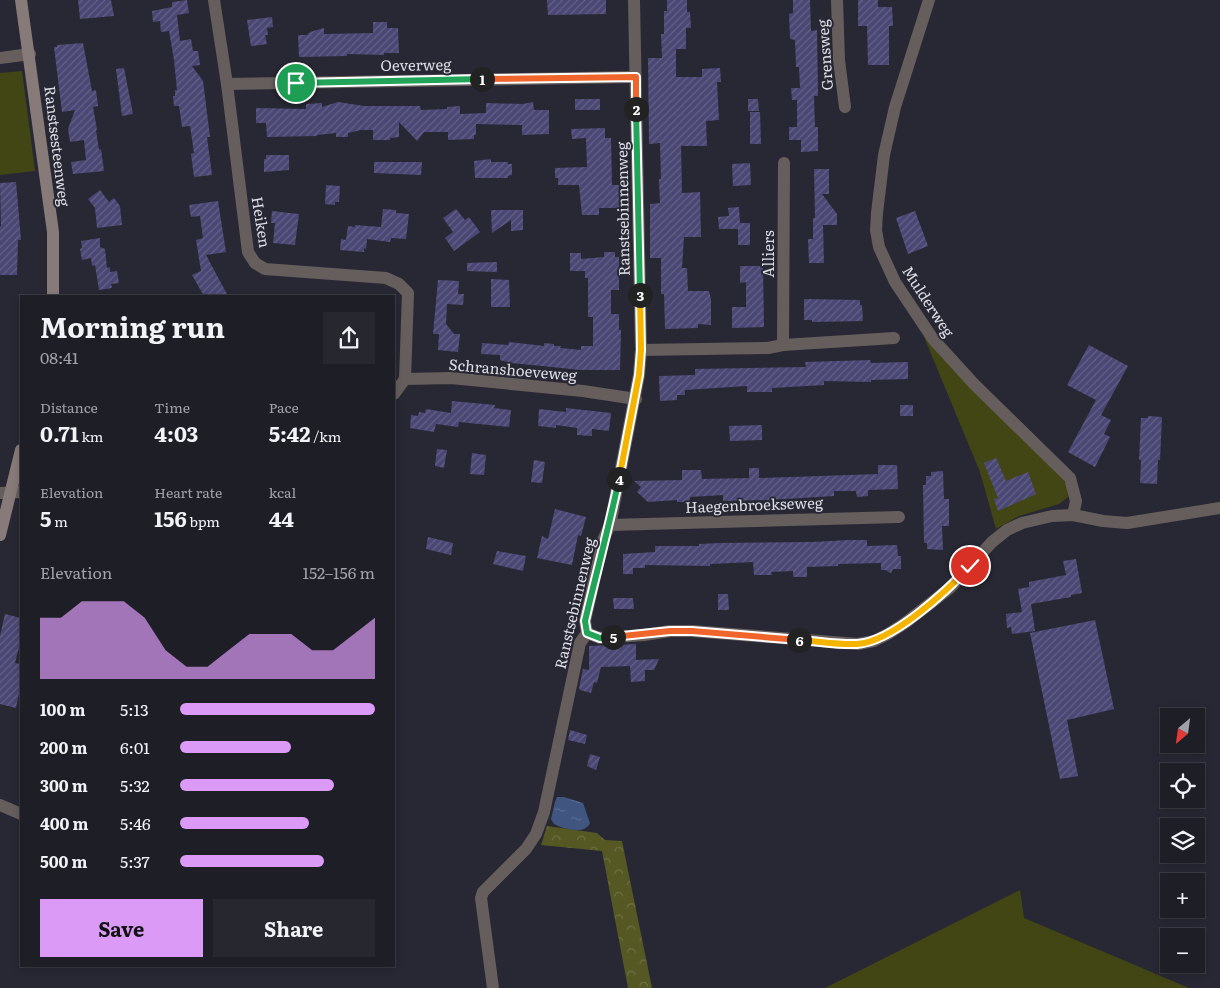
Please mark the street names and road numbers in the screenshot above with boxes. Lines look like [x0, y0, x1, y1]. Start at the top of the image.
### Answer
street label: Grensweg [810, 18, 838, 91]
street label: Oeverweg [380, 52, 452, 76]
street label: Ranstsesteenweg [39, 84, 77, 208]
street label: Ranstsebinnenweg [609, 141, 635, 276]
street label: Heiken [247, 195, 277, 249]
street label: Alliers [756, 230, 779, 278]
street label: Mulderweg [897, 261, 961, 342]
street label: Schranshoeveweg [448, 352, 579, 386]
street label: Haegenbroekseweg [685, 490, 824, 518]
street label: Ranstsebinnenweg [548, 534, 600, 671]

